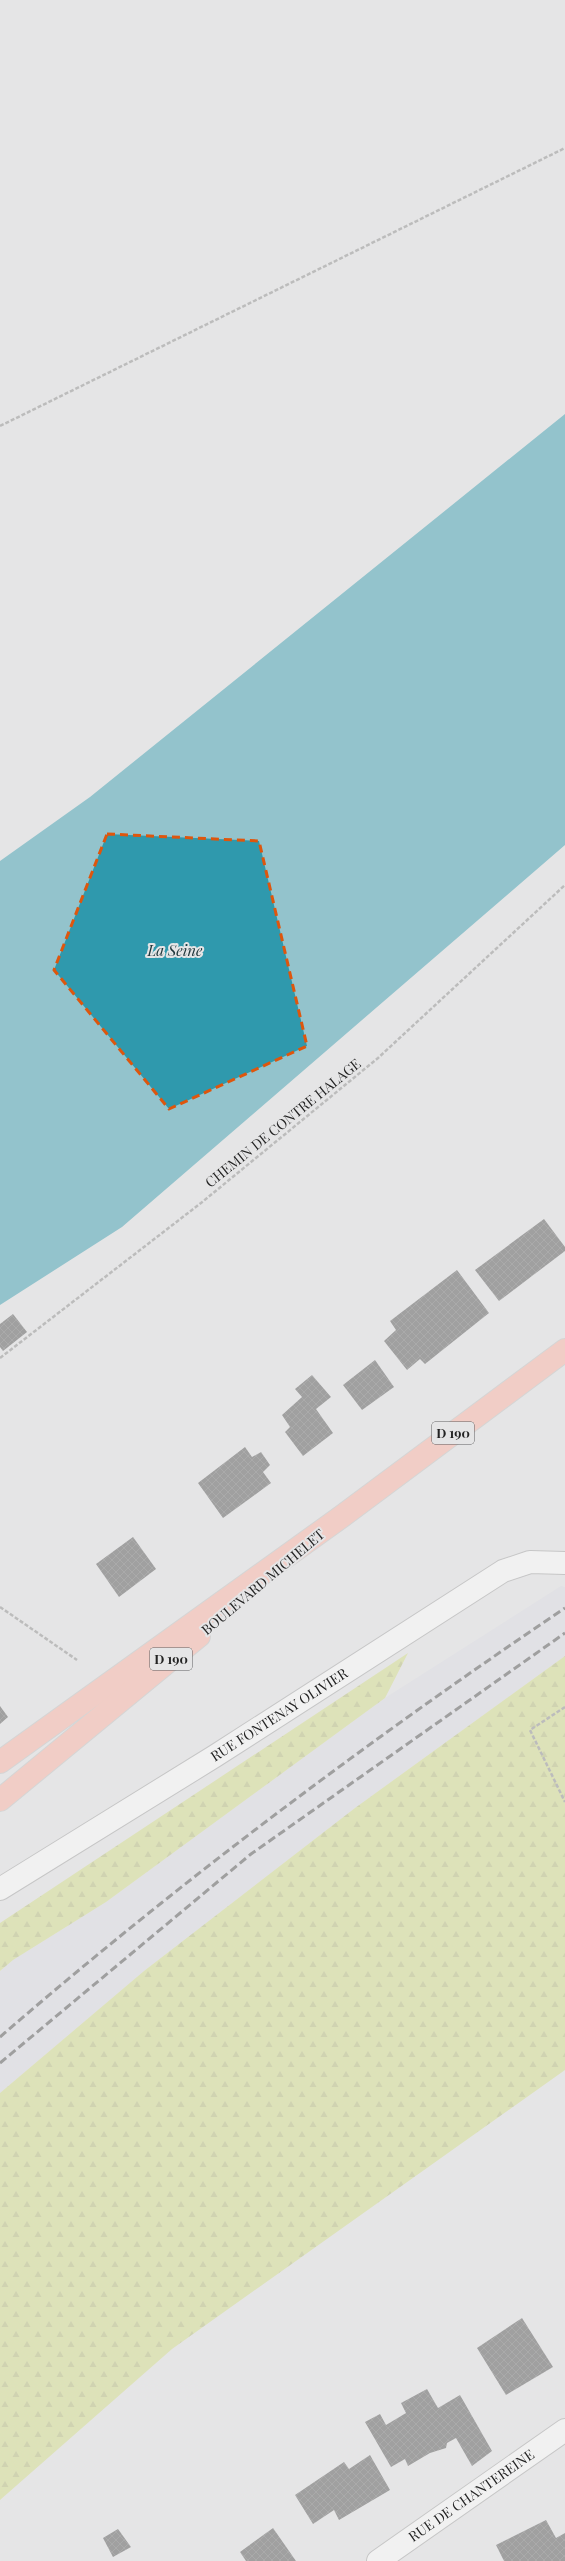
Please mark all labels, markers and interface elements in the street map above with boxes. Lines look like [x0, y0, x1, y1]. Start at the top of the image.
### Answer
water label: La Seine [147, 940, 203, 960]
street label: CHEMIN DE CONTRE HALAGE [201, 1054, 364, 1191]
road number: D 190 [432, 1422, 474, 1444]
street label: BOULEVARD MICHELET [197, 1524, 329, 1639]
road number: D 190 [150, 1648, 192, 1670]
street label: RUE FONTENAY OLIVIER [207, 1663, 352, 1765]
street label: RUE DE CHANTEREINE [404, 2445, 538, 2546]

